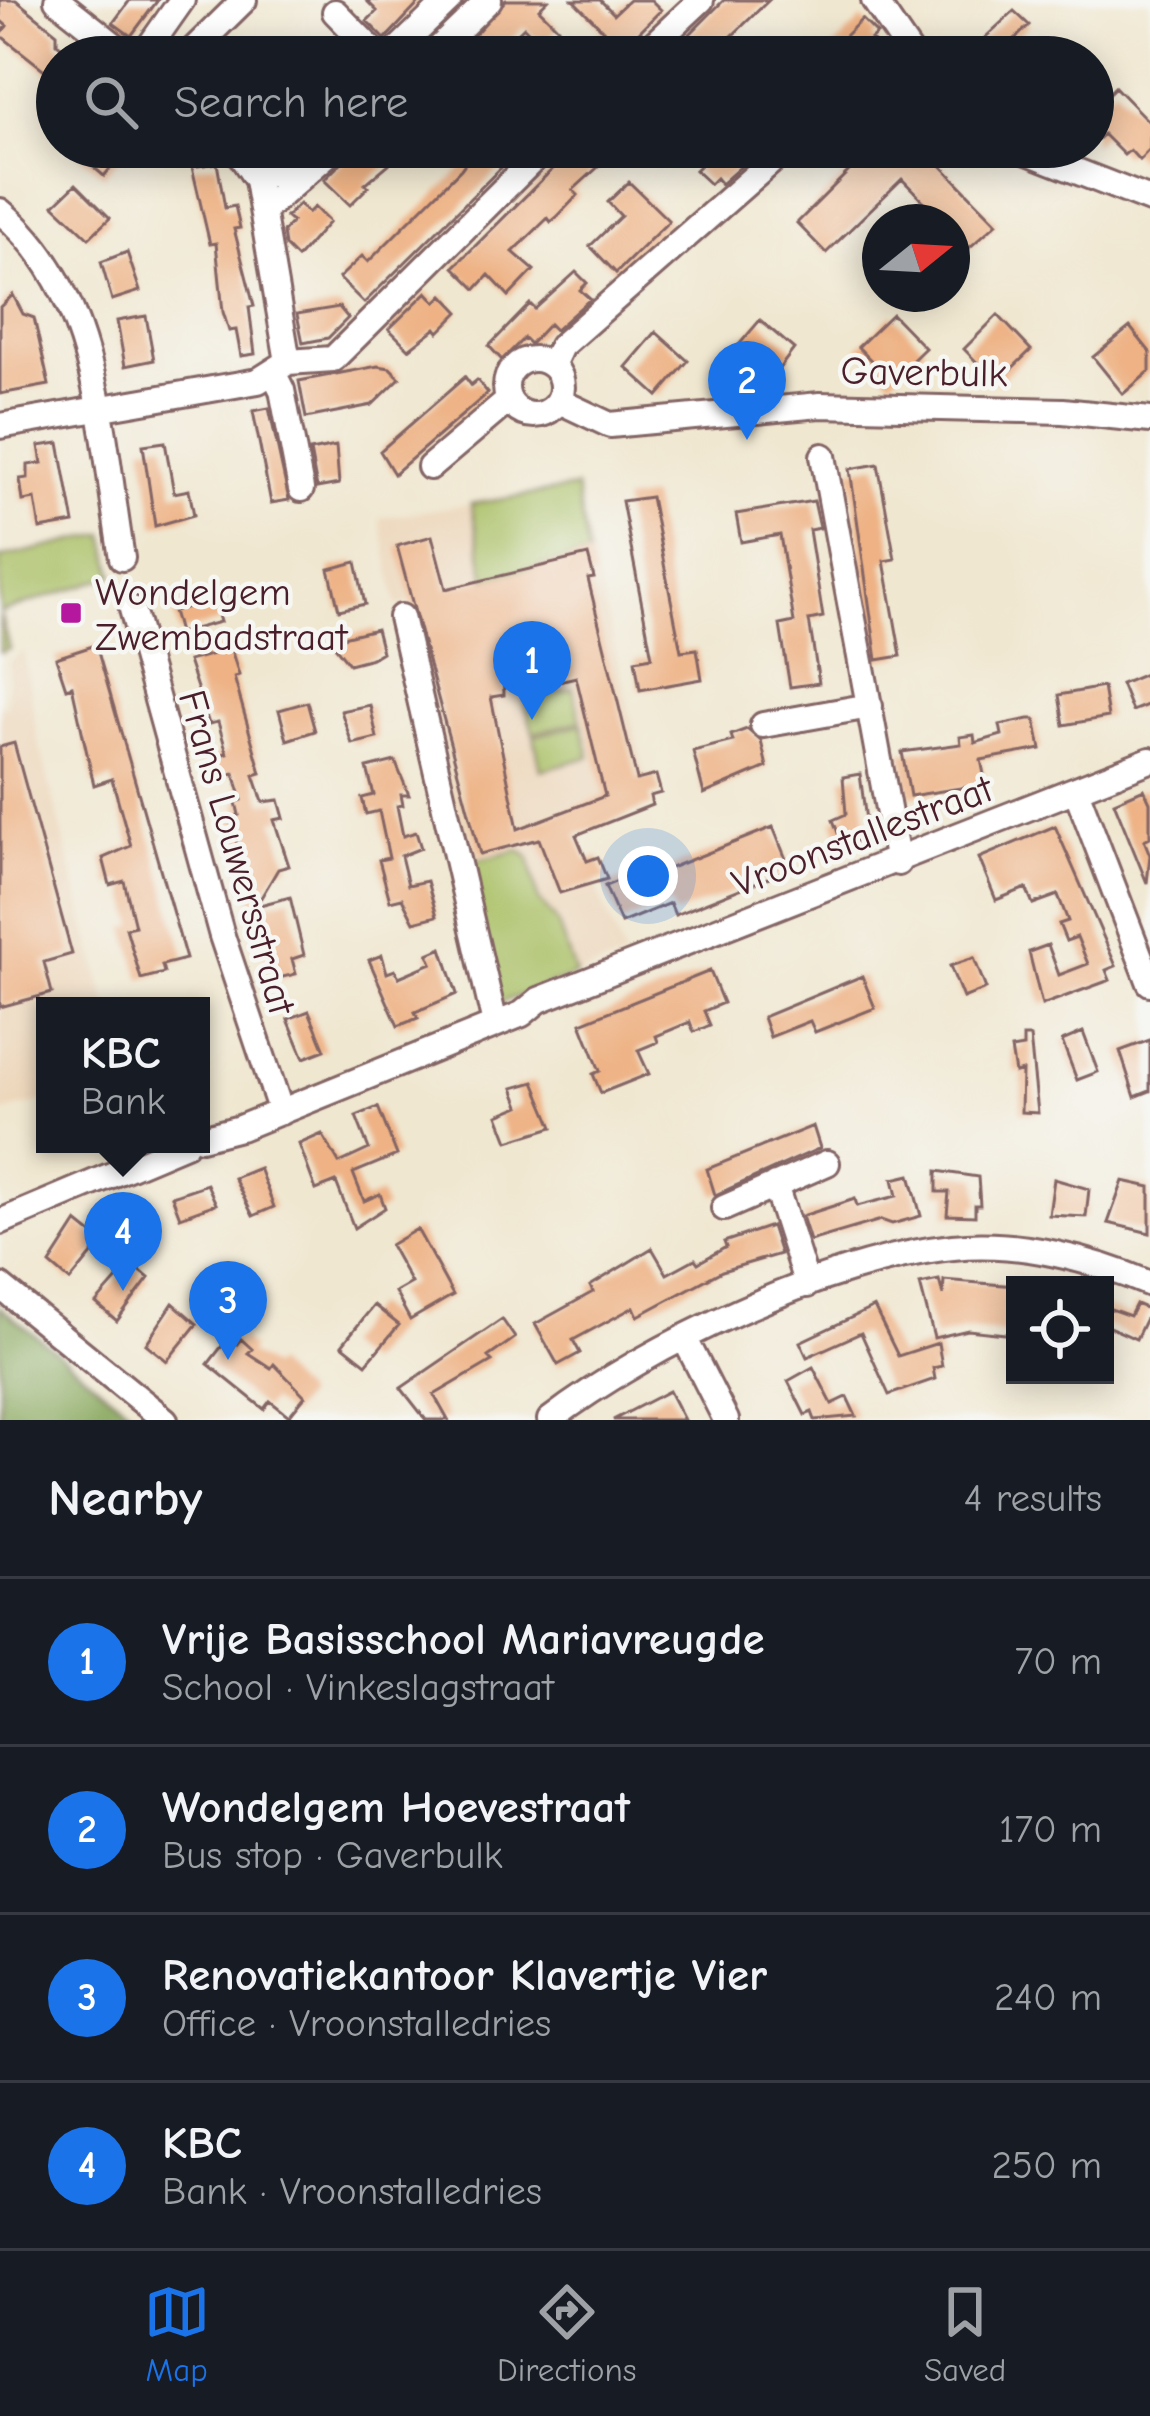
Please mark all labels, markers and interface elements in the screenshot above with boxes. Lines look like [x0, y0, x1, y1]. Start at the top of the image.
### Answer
search box [36, 36, 1114, 168]
icon: search [78, 69, 144, 135]
text: Search here [174, 76, 408, 128]
north arrow [862, 204, 970, 312]
pin: 2 [708, 341, 786, 440]
street label: Gaverbulk [840, 349, 1008, 396]
place label: Wondelgem Zwembadstraat [95, 570, 349, 660]
marker: Wondelgem Zwembadstraat [58, 600, 84, 626]
pin: 1 [493, 621, 571, 720]
street label: Frans Louwersstraat [169, 685, 305, 1021]
street label: Vroonstallestraat [726, 765, 1001, 907]
your location [618, 846, 678, 906]
popup [36, 997, 210, 1153]
text: KBC [81, 1027, 161, 1079]
text: Bank [81, 1079, 165, 1124]
pin: 4 [84, 1192, 162, 1291]
pin: 3 [189, 1261, 267, 1360]
map controls [1006, 1276, 1114, 1384]
button: locate [1006, 1276, 1114, 1384]
text: Nearby [48, 1469, 202, 1528]
text: 4 results [964, 1476, 1102, 1521]
text: Vrije Basisschool Mariavreugde [162, 1613, 765, 1665]
text: 1 [79, 1639, 95, 1684]
text: 70 m [1015, 1639, 1102, 1684]
text: School · Vinkeslagstraat [162, 1665, 554, 1710]
text: Wondelgem Hoevestraat [162, 1781, 630, 1833]
text: 2 [77, 1807, 97, 1852]
text: 170 m [999, 1807, 1102, 1852]
text: Bus stop · Gaverbulk [162, 1833, 503, 1878]
text: Renovatiekantoor Klavertje Vier [162, 1949, 767, 2001]
text: 3 [77, 1975, 97, 2020]
text: 240 m [994, 1975, 1102, 2020]
text: Office · Vroonstalledries [162, 2001, 551, 2046]
text: KBC [162, 2117, 242, 2169]
text: 4 [78, 2143, 96, 2188]
text: 250 m [991, 2143, 1102, 2188]
text: Bank · Vroonstalledries [162, 2169, 542, 2214]
tab: Map [144, 2279, 210, 2389]
tab: Directions [497, 2279, 637, 2389]
tab: Saved [924, 2279, 1006, 2389]

